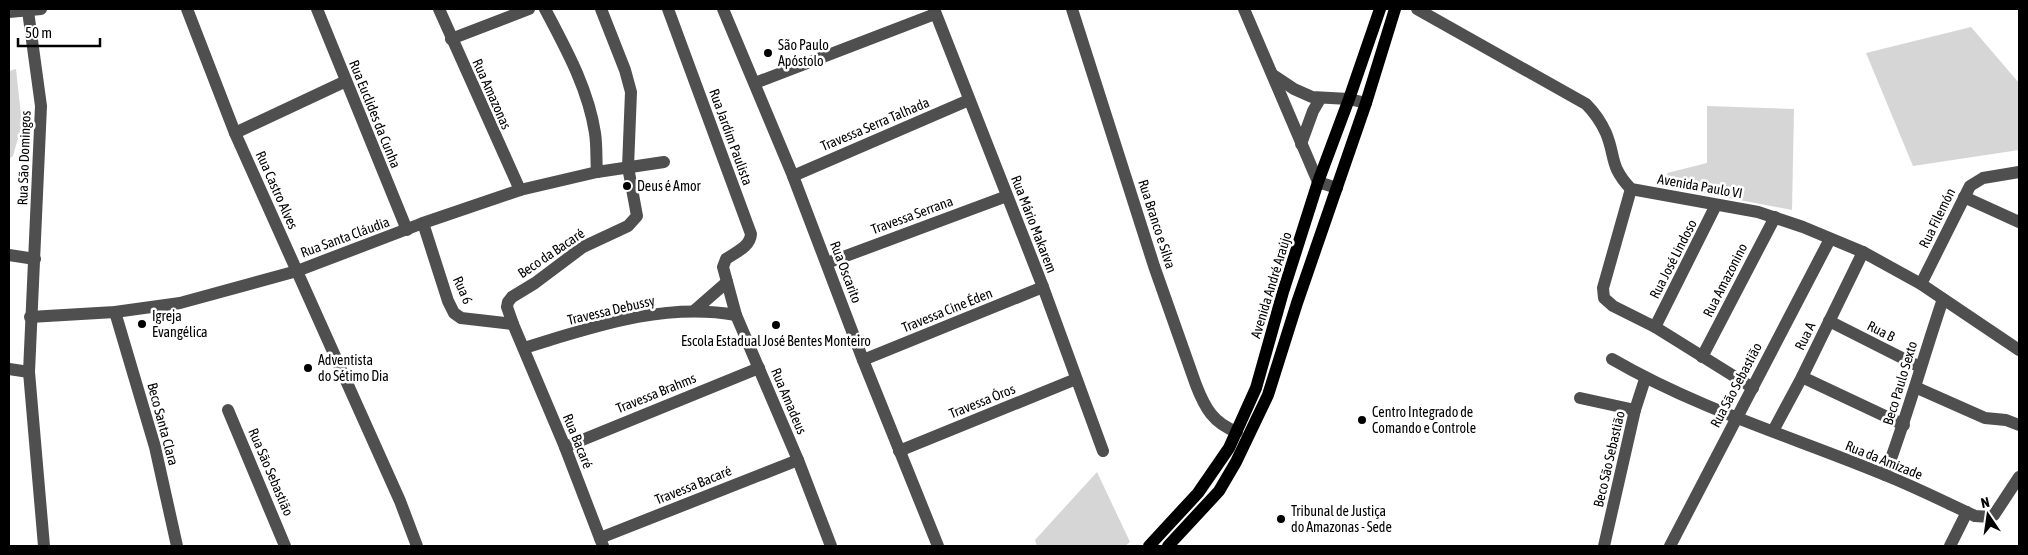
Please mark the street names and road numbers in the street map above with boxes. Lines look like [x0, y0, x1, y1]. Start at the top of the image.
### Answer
street label: Rua Amazonas [469, 56, 515, 132]
street label: Rua Euclides da Cunha [346, 58, 404, 170]
street label: Rua Jardim Paulista [706, 87, 756, 187]
street label: Travessa Serra Talhada [818, 94, 932, 154]
street label: Rua São Domingos [14, 110, 34, 206]
street label: Rua Castro Alves [253, 148, 301, 232]
street label: Avenida Paulo VI [1656, 171, 1744, 201]
street label: Rua Mário Makarem [1008, 173, 1060, 275]
street label: Rua Branco e Silva [1135, 177, 1179, 271]
street label: Rua Filemón [1916, 186, 1958, 250]
street label: Travessa Serrana [869, 193, 955, 237]
street label: Rua Santa Cláudia [298, 213, 392, 261]
street label: Rua José Lindoso [1646, 217, 1700, 301]
street label: Beco da Bacaré [515, 225, 587, 281]
street label: Avenida André Araújo [1247, 230, 1295, 340]
street label: Rua Oscarito [827, 239, 865, 305]
street label: Rua Amazonino [1700, 241, 1750, 319]
street label: Rua 6 [450, 274, 476, 307]
street label: Travessa Cine Éden [899, 285, 995, 335]
street label: Travessa Debussy [566, 292, 656, 328]
street label: Rua B [1865, 317, 1898, 345]
street label: Rua A [1791, 319, 1819, 353]
street label: Beco Paulo Sexto [1880, 339, 1920, 427]
street label: Rua São Sebastião [1707, 340, 1765, 430]
street label: Rua Amadeus [768, 365, 810, 437]
street label: Travessa Brahms [614, 370, 698, 416]
street label: Travessa Óros [947, 380, 1017, 421]
street label: Beco Santa Clara [144, 381, 182, 467]
street label: Beco São Sebastião [1590, 409, 1628, 509]
street label: Rua Bacaré [560, 411, 596, 471]
street label: Rua São Sebastião [245, 426, 297, 518]
street label: Rua da Amizade [1843, 437, 1925, 483]
street label: Travessa Bacaré [652, 462, 734, 508]

